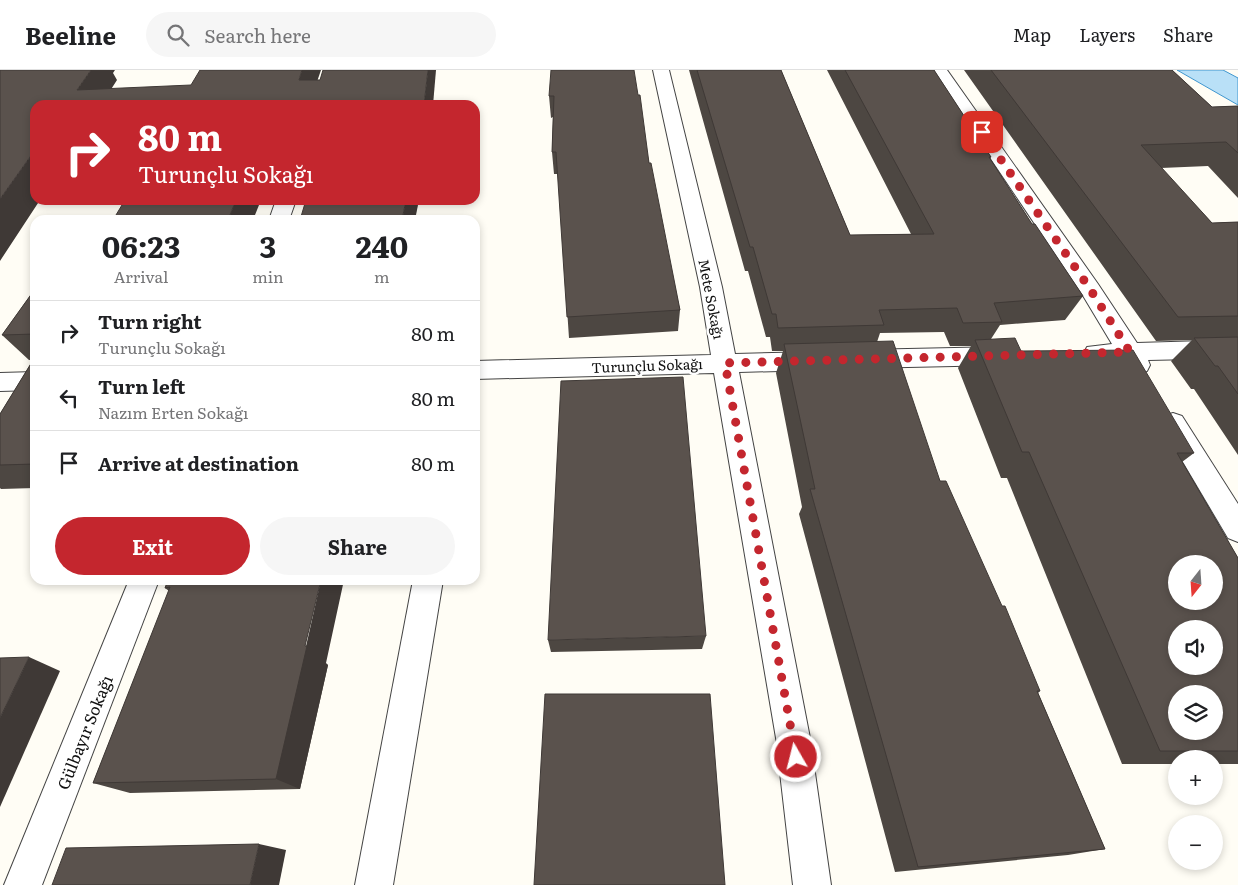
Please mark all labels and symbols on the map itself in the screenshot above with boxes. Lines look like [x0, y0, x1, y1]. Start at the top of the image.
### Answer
pin [961, 111, 1003, 153]
street label: Mete Sokağı [694, 257, 730, 341]
street label: Turunçlu Sokağı [591, 353, 703, 377]
north arrow [1168, 555, 1222, 610]
street label: Gülbayır Sokağı [50, 671, 118, 793]
position arrow [769, 730, 821, 782]

